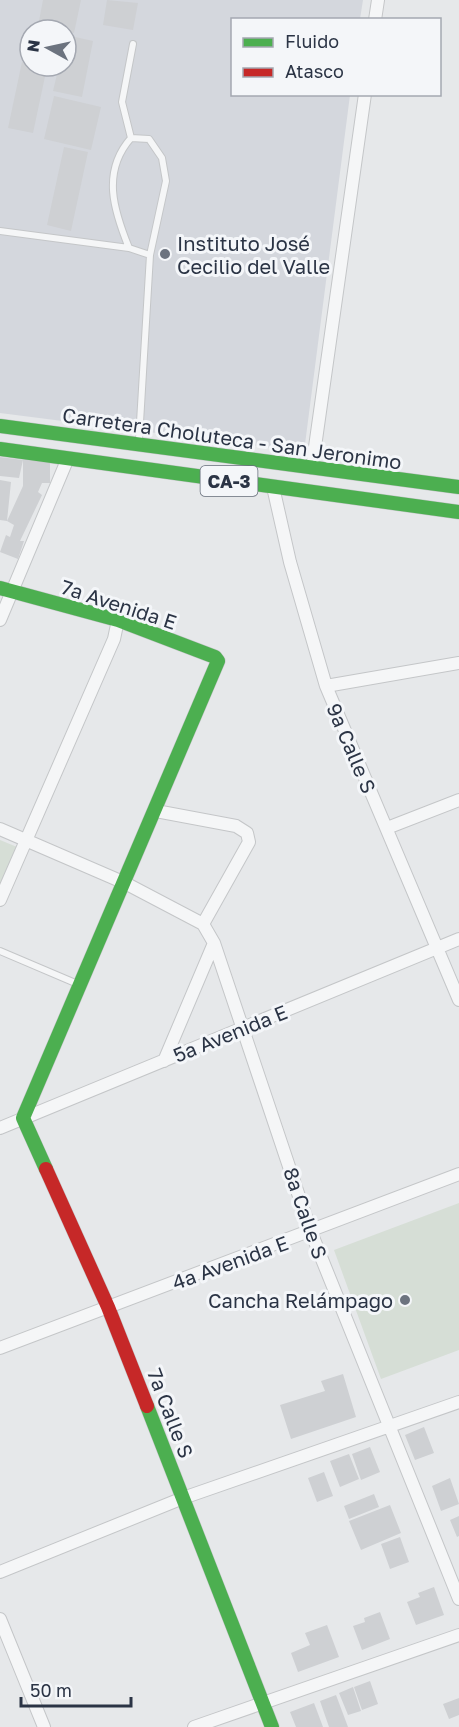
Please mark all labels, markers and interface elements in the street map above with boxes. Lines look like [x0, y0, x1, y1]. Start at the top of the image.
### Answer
north arrow [18, 18, 78, 78]
legend [231, 18, 441, 96]
text: Fluido [285, 30, 339, 52]
text: N [22, 38, 44, 53]
text: Atasco [285, 60, 344, 82]
place label: Instituto José Cecilio del Valle [177, 231, 330, 278]
marker: Instituto José Cecilio del Valle [158, 247, 172, 261]
street label: Carretera Choluteca - San Jeronimo [61, 402, 403, 474]
road number: CA-3 [200, 466, 258, 496]
street label: 7a Avenida E [58, 574, 180, 634]
street label: 9a Calle S [322, 699, 382, 797]
street label: 5a Avenida E [169, 999, 291, 1067]
street label: 8a Calle S [279, 1164, 333, 1262]
street label: 4a Avenida E [169, 1230, 291, 1294]
place label: Cancha Relámpago [208, 1288, 393, 1312]
marker: Cancha Relámpago [398, 1293, 412, 1307]
street label: 7a Calle S [143, 1365, 199, 1461]
scale bar [21, 1670, 130, 1708]
text: 50 m [30, 1679, 72, 1701]

